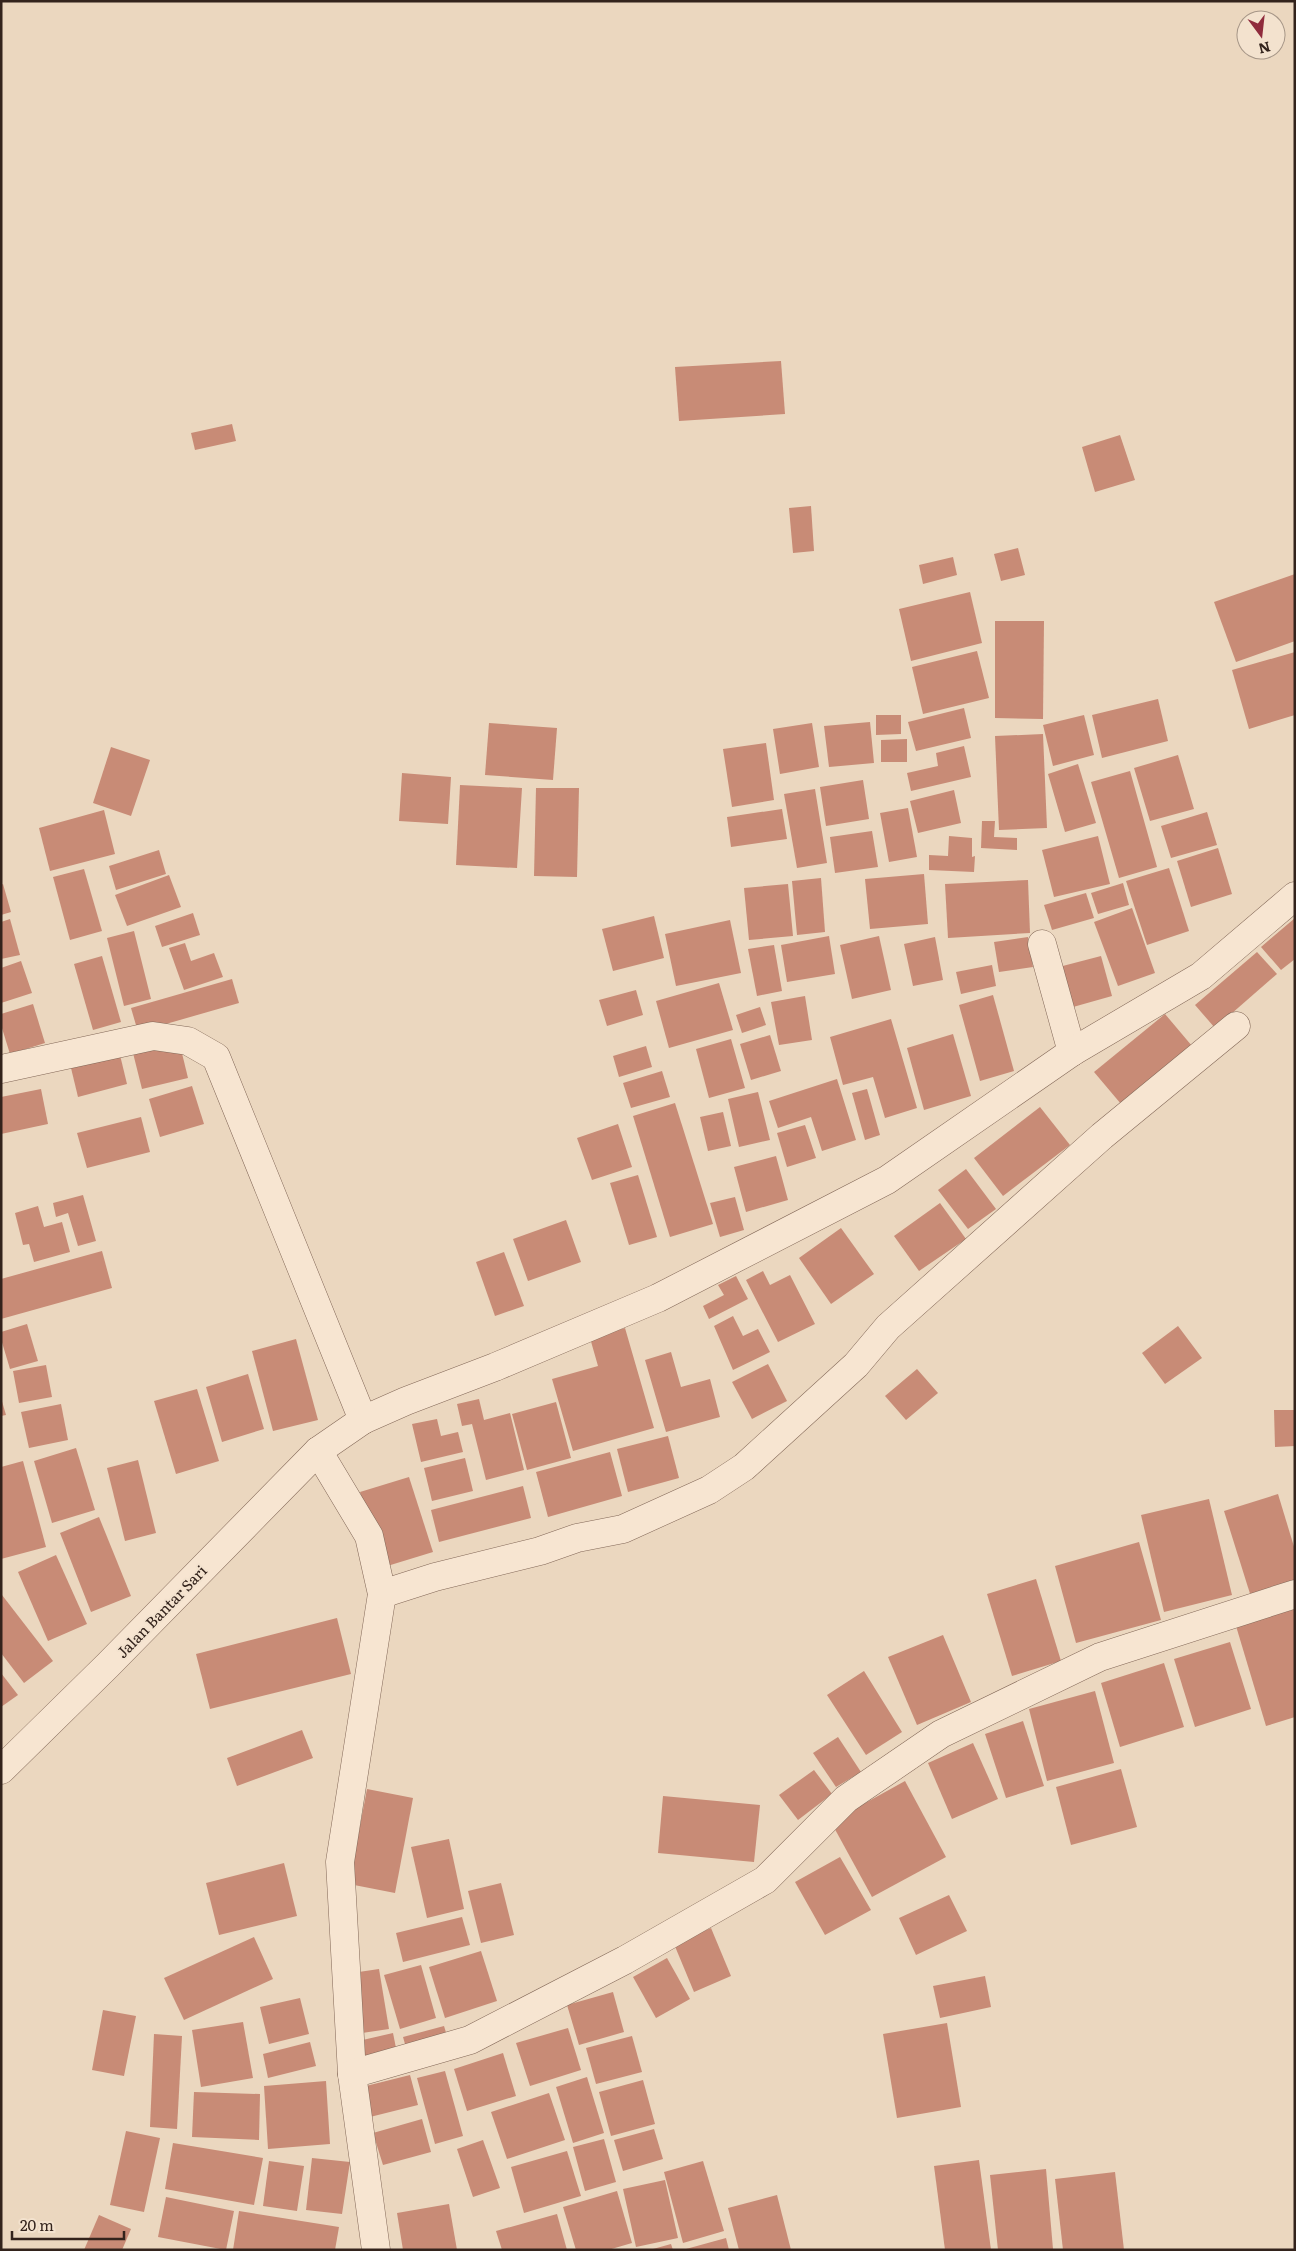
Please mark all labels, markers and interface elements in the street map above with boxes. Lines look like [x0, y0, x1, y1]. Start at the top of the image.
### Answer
north arrow [1236, 10, 1286, 60]
text: N [1256, 37, 1273, 60]
street label: Jalan Bantar Sari [110, 1559, 212, 1663]
scale bar [12, 2208, 125, 2240]
text: 20 m [20, 2213, 54, 2236]

